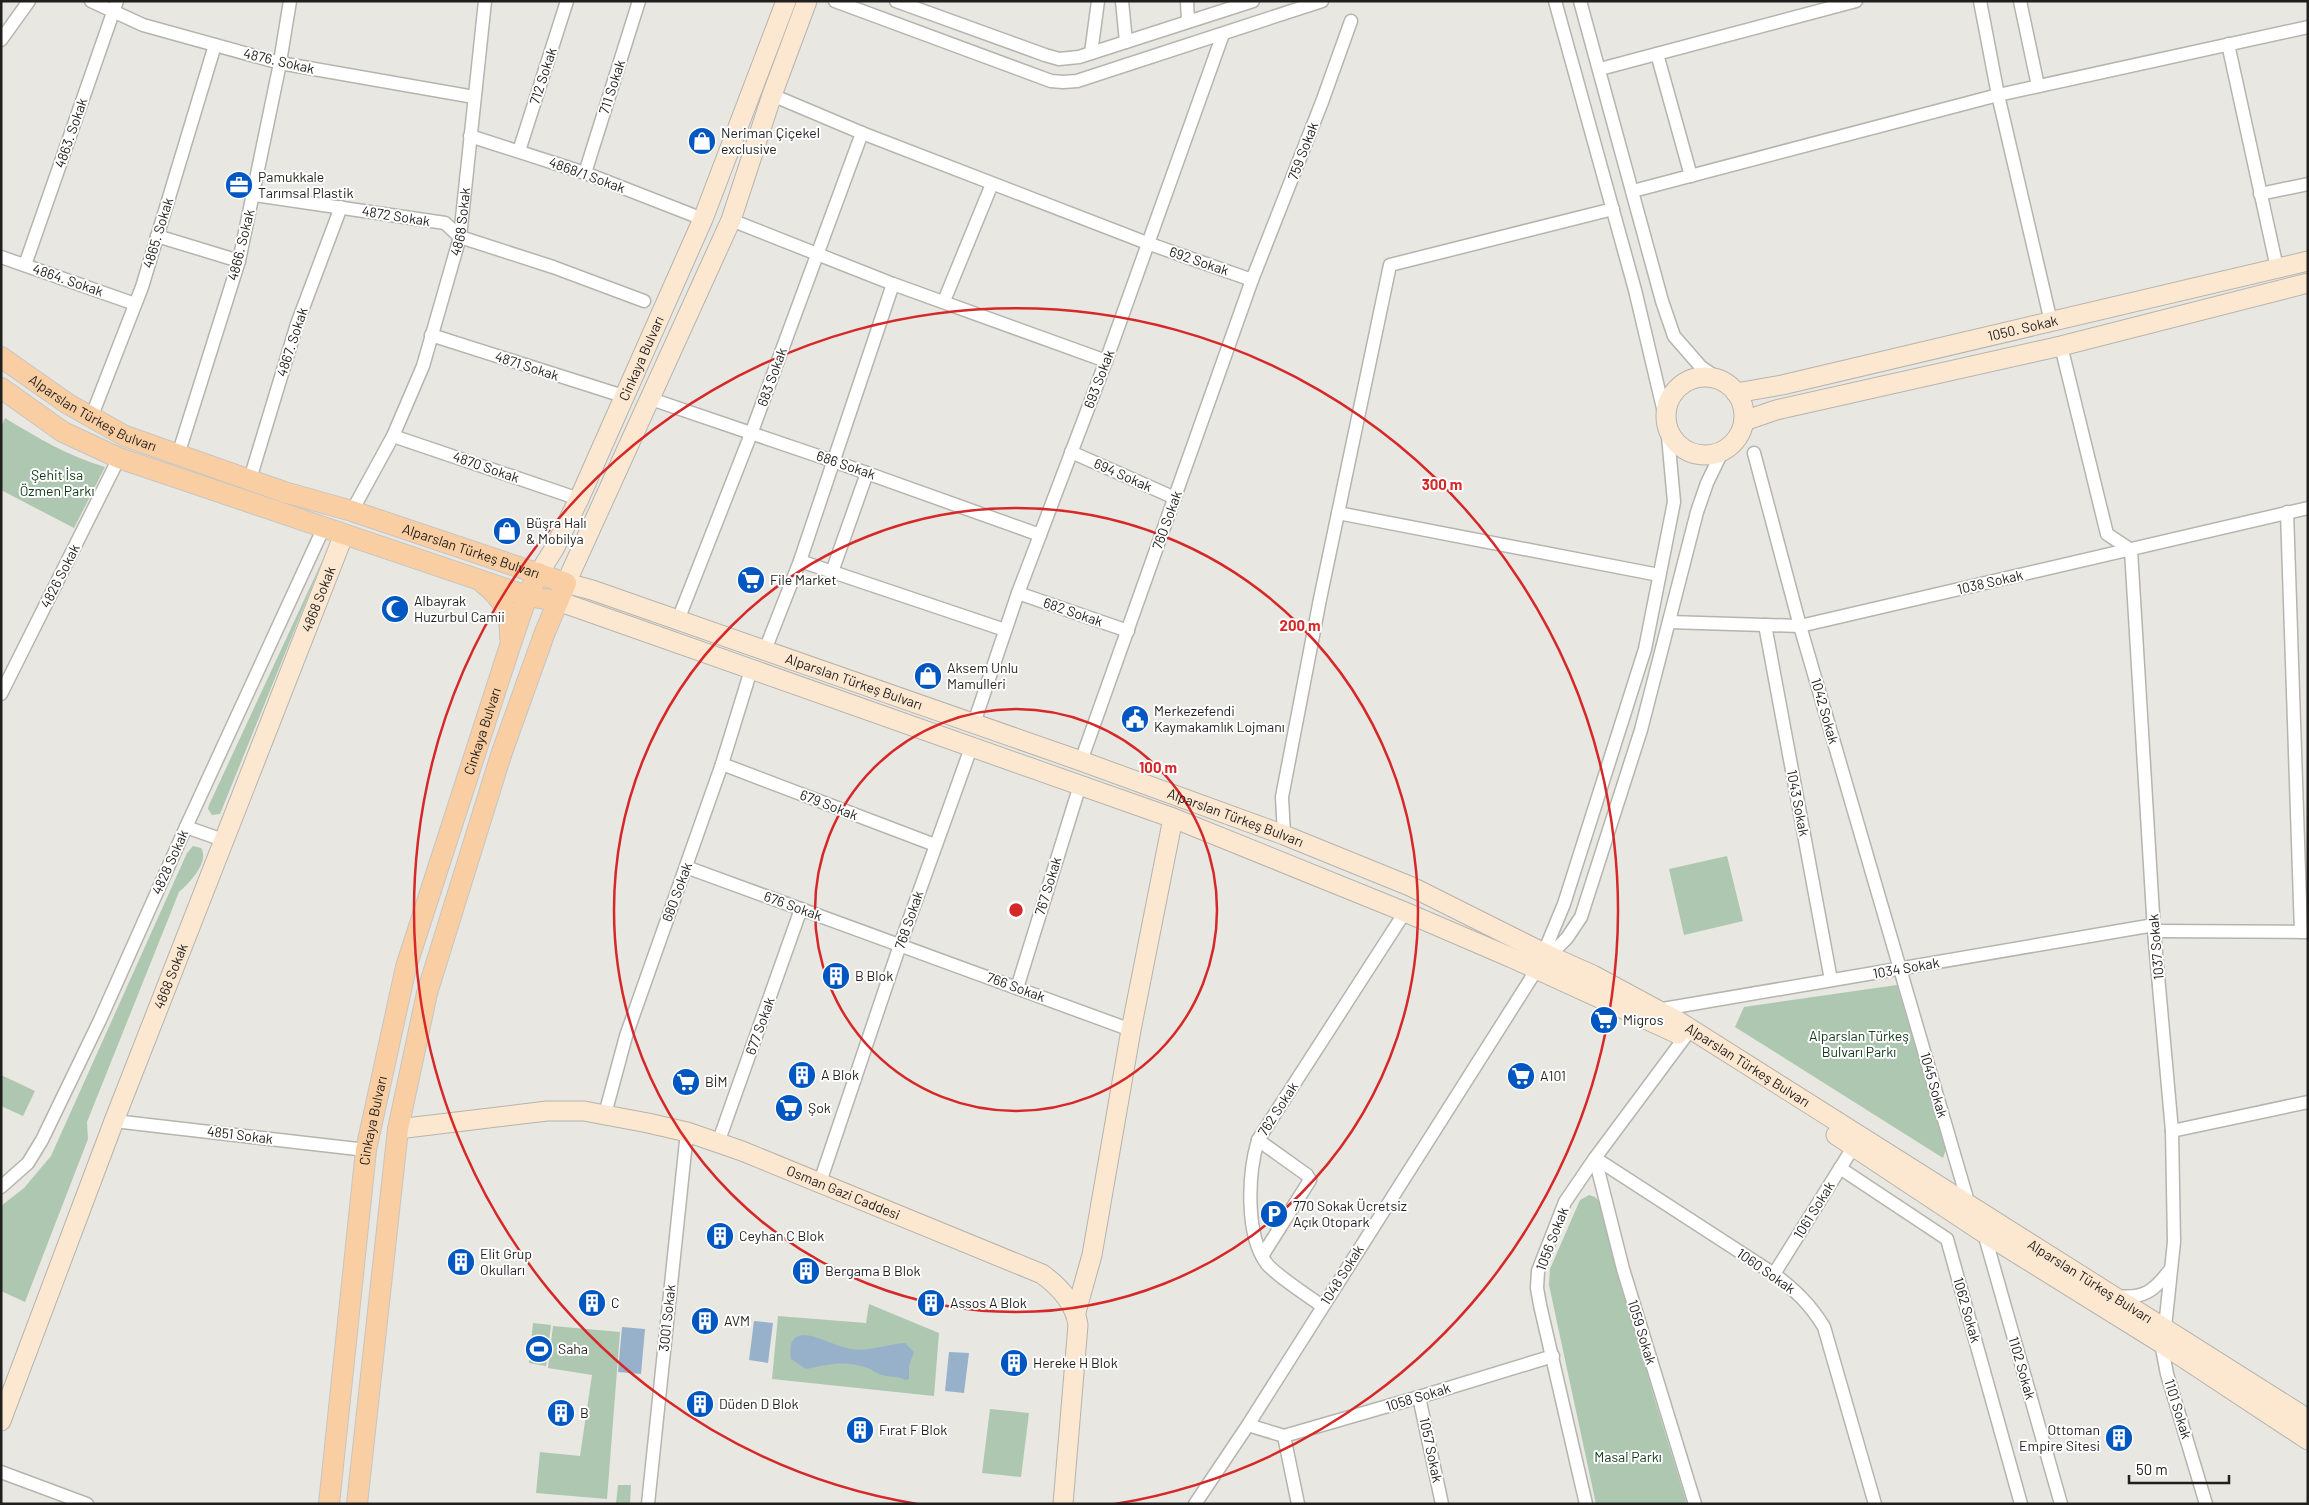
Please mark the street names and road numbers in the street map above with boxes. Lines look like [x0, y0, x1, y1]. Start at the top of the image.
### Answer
street label: 4876. Sokak [242, 44, 316, 77]
street label: 712 Sokak [525, 45, 560, 106]
street label: 711 Sokak [595, 58, 628, 116]
street label: 4863. Sokak [51, 96, 90, 170]
street label: 759 Sokak [1284, 119, 1321, 182]
street label: 4868/1 Sokak [547, 153, 628, 196]
street label: 4868 Sokak [446, 187, 473, 258]
street label: 4865. Sokak [139, 195, 176, 270]
street label: 4872 Sokak [361, 202, 431, 229]
street label: 4866. Sokak [223, 207, 258, 282]
street label: 692 Sokak [1167, 242, 1231, 279]
street label: 4864. Sokak [31, 260, 106, 300]
street label: 4867. Sokak [272, 305, 311, 379]
street label: 1050. Sokak [1986, 311, 2059, 344]
street label: Cinkaya Bulvarı [615, 313, 667, 403]
street label: 683 Sokak [753, 345, 790, 409]
street label: 4871 Sokak [493, 347, 561, 384]
street label: 693 Sokak [1080, 347, 1117, 411]
street label: Alparslan Türkeş Bulvarı [26, 370, 159, 454]
street label: 686 Sokak [814, 446, 878, 483]
street label: 4870 Sokak [451, 447, 522, 486]
street label: 694 Sokak [1091, 454, 1155, 495]
street label: 760 Sokak [1148, 488, 1185, 552]
street label: Alparslan Türkeş Bulvarı [400, 520, 542, 582]
street label: 4826 Sokak [36, 541, 83, 611]
street label: 4868 Sokak [297, 564, 339, 634]
street label: 1038 Sokak [1955, 566, 2024, 597]
street label: 682 Sokak [1041, 593, 1105, 630]
street label: Alparslan Türkeş Bulvarı [783, 649, 925, 713]
street label: 1042 Sokak [1808, 676, 1843, 746]
street label: Cinkaya Bulvarı [460, 685, 504, 777]
street label: 1043 Sokak [1784, 768, 1813, 838]
street label: Alparslan Türkeş Bulvarı [1165, 784, 1306, 850]
street label: 679 Sokak [798, 786, 861, 823]
street label: 4828 Sokak [148, 827, 191, 897]
street label: 767 Sokak [1031, 855, 1064, 917]
street label: 680 Sokak [658, 860, 695, 924]
street label: 676 Sokak [762, 887, 825, 924]
street label: 768 Sokak [891, 888, 926, 951]
street label: 1037 Sokak [2144, 913, 2167, 981]
street label: 4868 Sokak [150, 941, 191, 1011]
street label: 1034 Sokak [1871, 953, 1941, 982]
street label: 766 Sokak [985, 968, 1048, 1005]
street label: 677 Sokak [741, 995, 778, 1057]
street label: Alparslan Türkeş Bulvarı [1682, 1019, 1813, 1110]
street label: 1045 Sokak [1917, 1050, 1952, 1120]
street label: Cinkaya Bulvarı [355, 1074, 390, 1166]
street label: 762 Sokak [1254, 1079, 1301, 1139]
street label: 4851 Sokak [206, 1122, 274, 1147]
street label: Osman Gazi Caddesi [784, 1161, 903, 1223]
street label: 1061 Sokak [1789, 1178, 1838, 1242]
street label: 1056 Sokak [1532, 1205, 1571, 1273]
street label: Alparslan Türkeş Bulvarı [2025, 1235, 2156, 1326]
street label: 1048 Sokak [1316, 1242, 1367, 1308]
street label: 1060 Sokak [1734, 1244, 1799, 1297]
street label: 1062 Sokak [1950, 1275, 1985, 1344]
street label: 3001 Sokak [655, 1284, 678, 1352]
street label: 1059 Sokak [1625, 1297, 1660, 1366]
street label: 1102 Sokak [2005, 1334, 2040, 1401]
street label: 1101 Sokak [2161, 1377, 2196, 1441]
street label: 1058 Sokak [1383, 1379, 1452, 1414]
street label: 1057 Sokak [1416, 1416, 1447, 1484]

